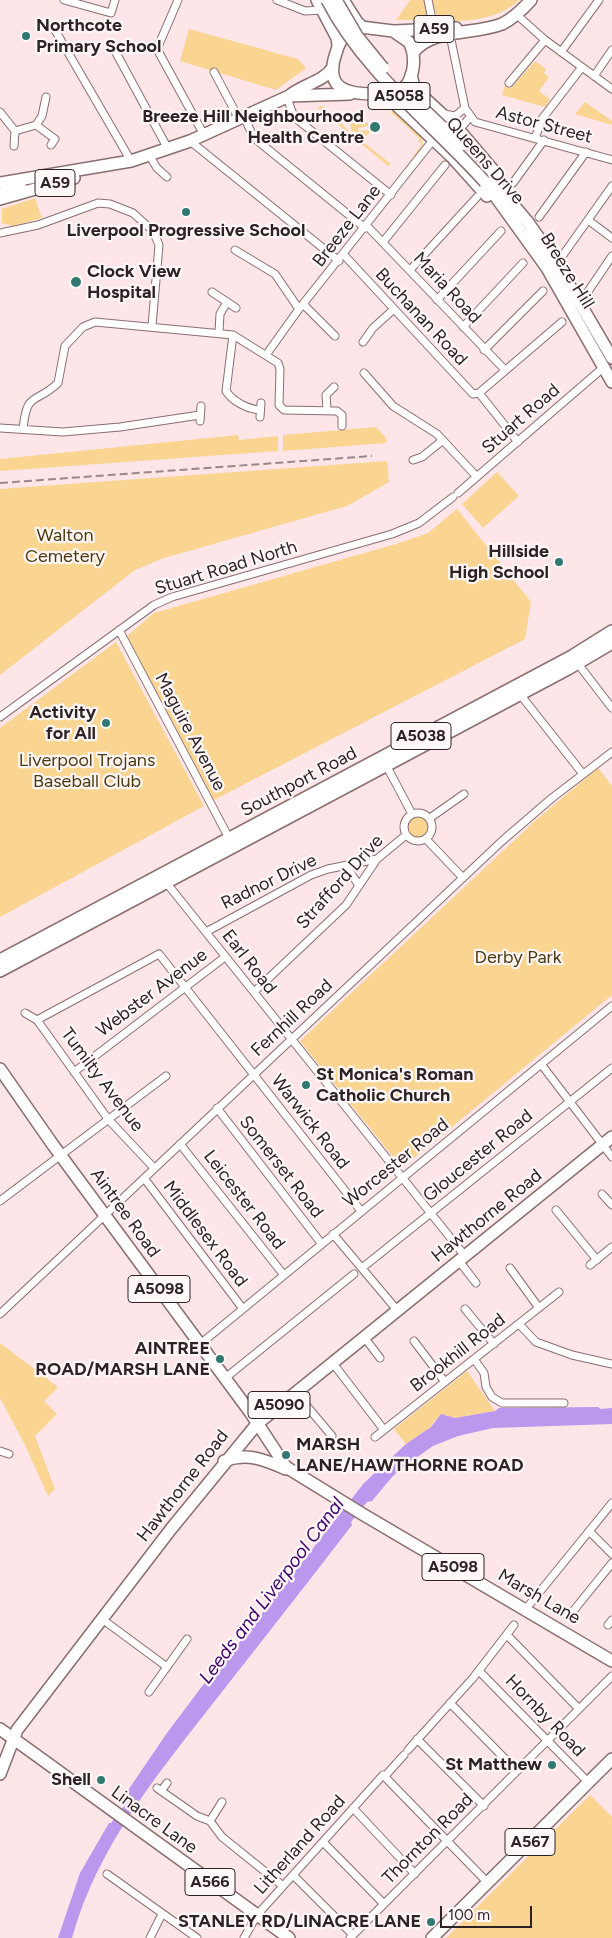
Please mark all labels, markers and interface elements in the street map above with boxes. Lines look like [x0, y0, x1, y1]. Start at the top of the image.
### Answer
place label: Northcote Primary School [36, 15, 161, 58]
road number: A59 [414, 15, 454, 42]
marker: Northcote Primary School [20, 30, 32, 42]
road number: A5058 [368, 82, 430, 110]
street label: Astor Street [494, 102, 594, 148]
place label: Breeze Hill Neighbourhood Health Centre [142, 106, 364, 148]
street label: Queens Drive [441, 113, 529, 209]
marker: Breeze Hill Neighbourhood Health Centre [368, 120, 382, 134]
road number: A59 [35, 170, 75, 197]
street label: Breeze Lane [308, 181, 386, 271]
marker: Liverpool Progressive School [180, 206, 192, 218]
place label: Liverpool Progressive School [67, 220, 305, 242]
street label: Breeze Hill [535, 229, 599, 313]
street label: Maria Road [409, 248, 485, 328]
place label: Clock View Hospital [87, 261, 181, 304]
street label: Buchanan Road [370, 264, 472, 370]
marker: Clock View Hospital [69, 275, 83, 289]
street label: Stuart Road [478, 379, 564, 459]
park label: Walton Cemetery [25, 525, 105, 568]
street label: Stuart Road North [152, 536, 300, 600]
place label: Hillside High School [449, 541, 549, 584]
marker: Hillside High School [553, 556, 565, 568]
street label: Maguire Avenue [150, 669, 230, 795]
place label: Activity for All [29, 702, 96, 744]
marker: Activity for All [100, 717, 112, 729]
road number: A5038 [391, 722, 451, 749]
street label: Southport Road [237, 742, 361, 822]
park label: Liverpool Trojans Baseball Club [19, 750, 155, 792]
street label: Strafford Drive [292, 830, 388, 934]
street label: Radnor Drive [218, 850, 320, 914]
street label: Earl Road [217, 926, 281, 998]
street label: Webster Avenue [92, 944, 212, 1042]
park label: Derby Park [475, 947, 561, 969]
street label: Fernhill Road [247, 975, 337, 1061]
street label: Tumilty Avenue [56, 1024, 148, 1136]
place label: St Monica's Roman Catholic Church [316, 1064, 473, 1106]
street label: Warwick Road [266, 1070, 354, 1174]
marker: St Monica's Roman Catholic Church [300, 1079, 312, 1091]
street label: Gloucester Road [419, 1105, 537, 1207]
street label: Somerset Road [234, 1112, 328, 1222]
street label: Worcester Road [339, 1114, 453, 1212]
street label: Leicester Road [199, 1146, 289, 1254]
street label: Aintree Road [85, 1164, 165, 1262]
street label: Hawthorne Road [427, 1165, 547, 1267]
street label: Middlesex Road [158, 1177, 252, 1291]
road number: A5098 [128, 1276, 190, 1302]
street label: Brookhill Road [406, 1309, 510, 1397]
place label: AINTREE ROAD/MARSH LANE [35, 1338, 210, 1380]
marker: AINTREE ROAD/MARSH LANE [214, 1353, 226, 1365]
road number: A5090 [248, 1392, 310, 1418]
street label: Hawthorne Road [133, 1426, 233, 1546]
place label: MARSH LANE/HAWTHORNE ROAD [296, 1434, 523, 1476]
marker: MARSH LANE/HAWTHORNE ROAD [280, 1449, 292, 1461]
water label: Leeds and Liverpool Canal [195, 1494, 349, 1688]
road number: A5098 [422, 1554, 484, 1580]
street label: Marsh Lane [494, 1565, 584, 1629]
street label: Hornby Road [501, 1670, 589, 1762]
place label: St Matthew [445, 1754, 542, 1776]
marker: St Matthew [546, 1759, 558, 1771]
place label: Shell [51, 1769, 91, 1791]
marker: Shell [95, 1774, 107, 1786]
street label: Linacre Lane [107, 1782, 201, 1858]
street label: Thornton Road [378, 1789, 478, 1889]
street label: Litherland Road [250, 1791, 350, 1899]
road number: A567 [505, 1828, 555, 1855]
road number: A566 [185, 1868, 235, 1895]
scale bar [442, 1896, 534, 1928]
text: 100 m [448, 1906, 490, 1924]
place label: STANLEY RD/LINACRE LANE [178, 1911, 421, 1933]
marker: STANLEY RD/LINACRE LANE [425, 1916, 437, 1928]

